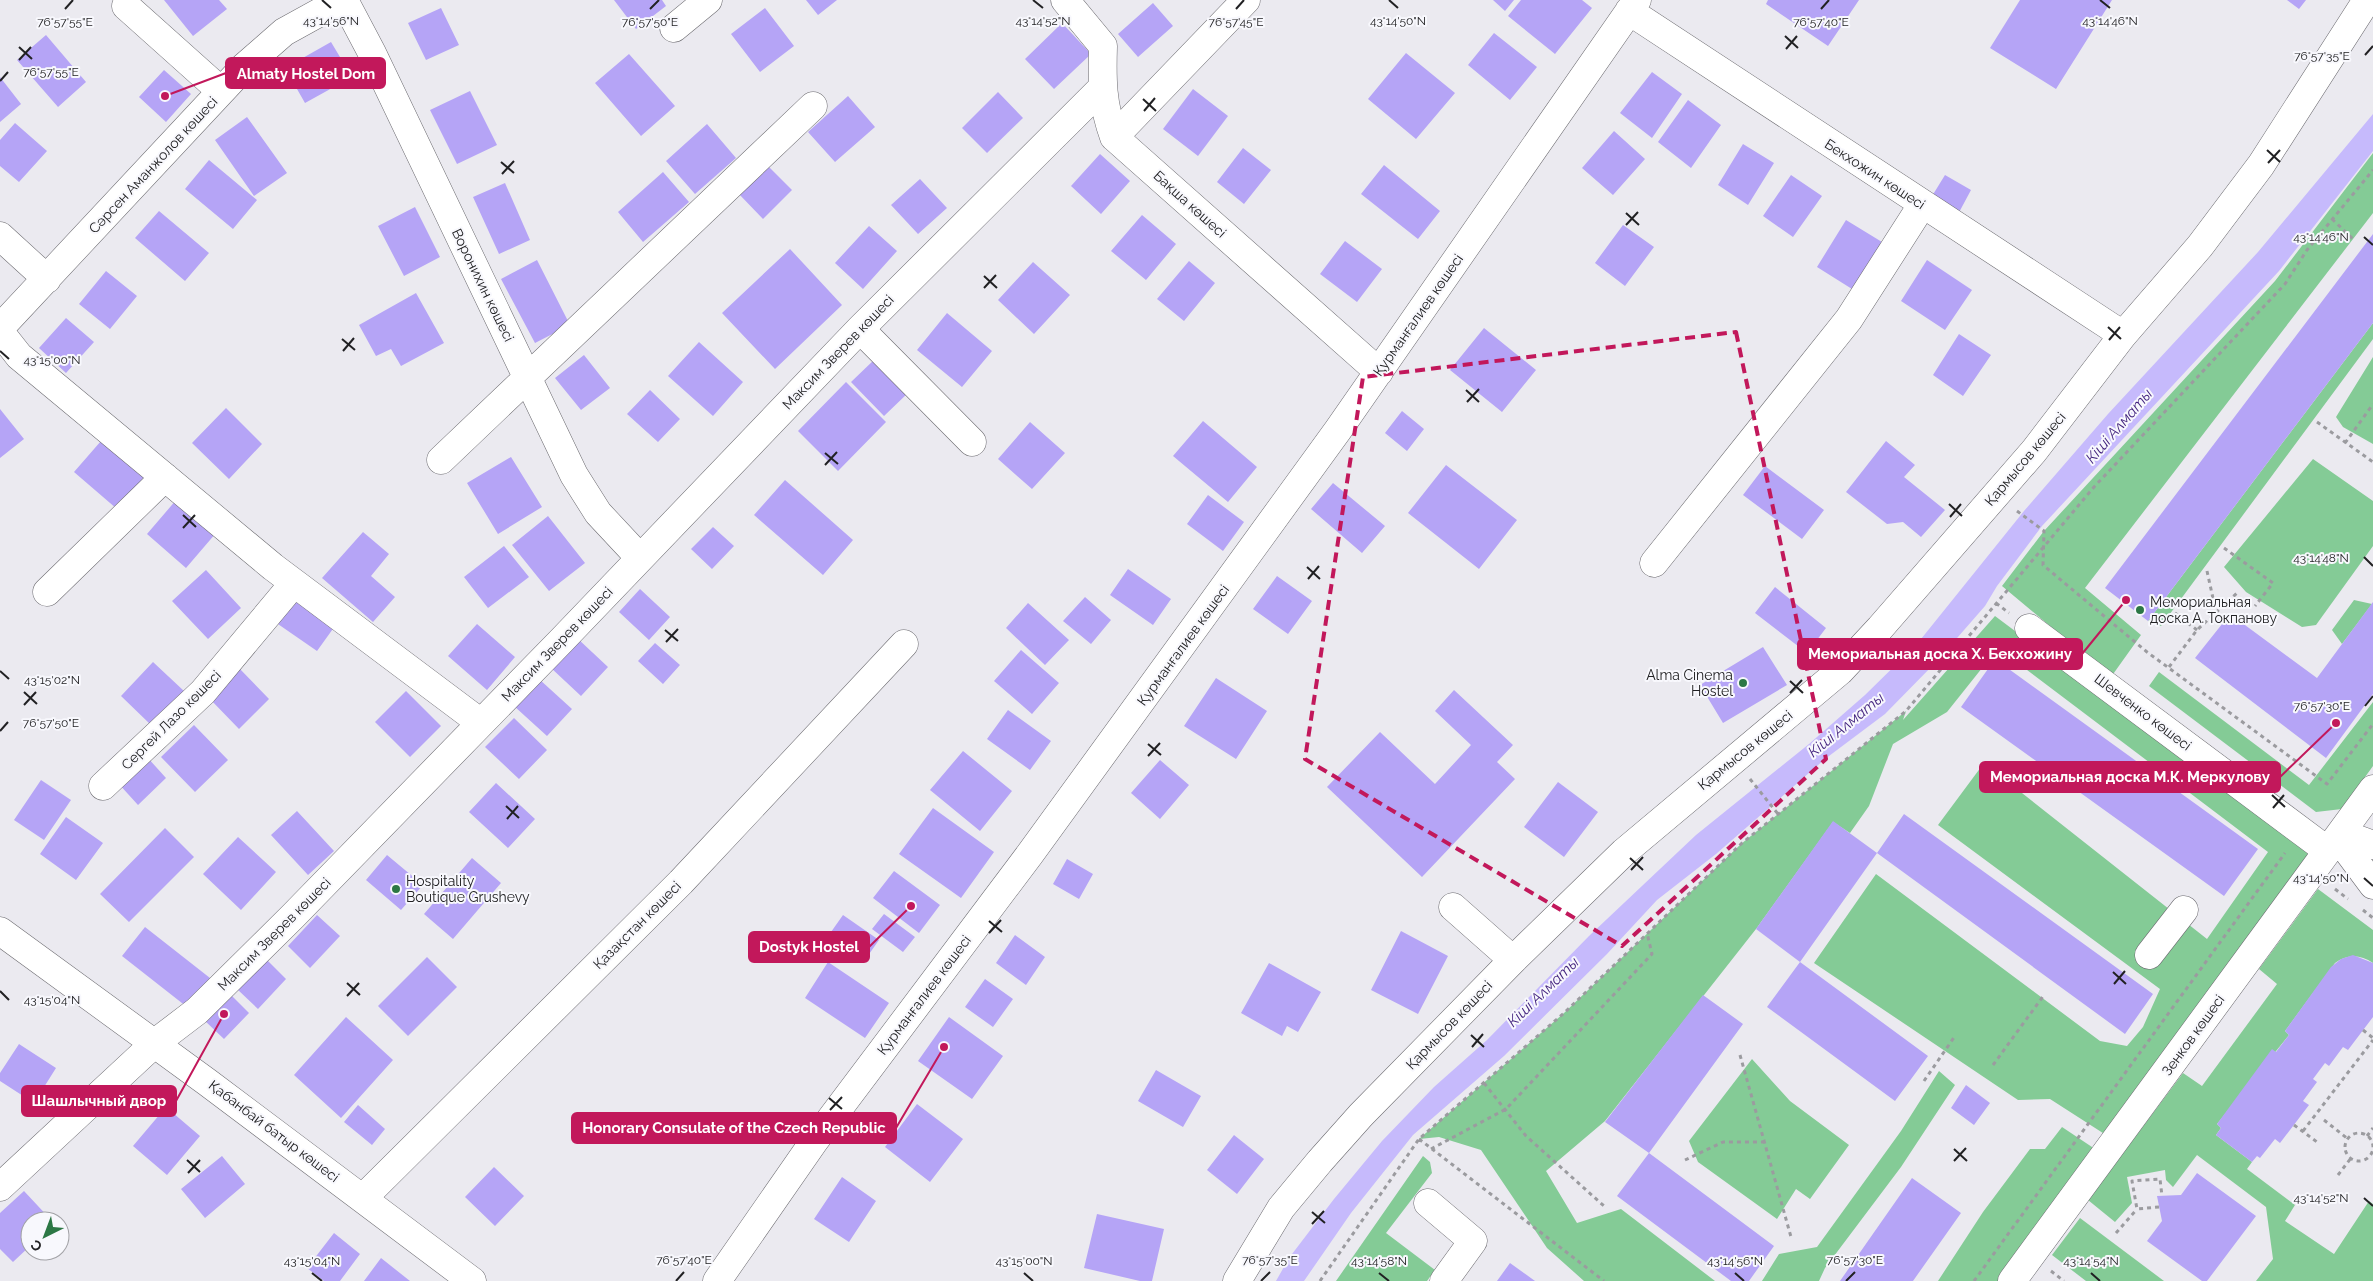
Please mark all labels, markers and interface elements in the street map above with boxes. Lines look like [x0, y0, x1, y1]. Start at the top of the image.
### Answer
text: 43°14'56"N [303, 14, 359, 28]
text: 43°14'52"N [1015, 14, 1071, 28]
text: 43°14'50"N [1370, 14, 1426, 28]
text: 43°14'46"N [2082, 14, 2138, 28]
text: 76°57'55"E [37, 15, 93, 29]
text: 76°57'50"E [622, 15, 678, 29]
text: 76°57'45"E [1209, 15, 1263, 29]
text: 76°57'40"E [1793, 15, 1849, 29]
text: 76°57'35"E [2294, 49, 2350, 63]
callout: Almaty Hostel Dom [226, 58, 385, 88]
text: 76°57'55"E [23, 65, 79, 79]
text: Almaty Hostel Dom [237, 65, 375, 83]
street label: Сәрсен Аманжолов көшесі [86, 93, 220, 237]
street label: Бекхожин көшесі [1822, 136, 1928, 212]
street label: Бақша көшесі [1150, 167, 1230, 241]
street label: Воронихин көшесі [449, 226, 517, 344]
text: 43°14'46"N [2293, 230, 2349, 244]
street label: Қурманғалиев көшесі [1370, 251, 1466, 379]
street label: Максим Зверев көшесі [779, 292, 897, 412]
text: 43°15'00"N [23, 353, 81, 367]
water label: Кіші Алматы [2082, 385, 2156, 467]
street label: Қармысов көшесі [1981, 409, 2069, 509]
text: 43°14'48"N [2293, 551, 2349, 565]
street label: Қурманғалиев көшесі [1134, 582, 1232, 708]
street label: Максим Зверев көшесі [498, 584, 616, 704]
place label: Мемориальная доска А. Токпанову [2150, 594, 2278, 626]
marker: Мемориальная доска А. Токпанову [2134, 604, 2146, 616]
callout: Мемориальная доска Х. Бекхожину [1798, 639, 2082, 669]
text: Мемориальная доска Х. Бекхожину [1808, 645, 2073, 663]
street label: Сергей Лазо көшесі [118, 667, 224, 773]
place label: Alma Cinema Hostel [1646, 667, 1733, 699]
street label: Шевченко көшесі [2092, 670, 2194, 754]
text: 43°15'02"N [24, 673, 80, 687]
marker: Alma Cinema Hostel [1737, 677, 1749, 689]
water label: Кіші Алматы [1804, 689, 1888, 761]
text: 76°57'30"E [2294, 699, 2350, 713]
street label: Қармысов көшесі [1695, 707, 1795, 793]
text: 76°57'50"E [23, 716, 79, 730]
callout: Мемориальная доска М.К. Меркулову [1980, 762, 2280, 792]
text: Мемориальная доска М.К. Меркулову [1990, 768, 2271, 786]
text: 43°14'50"N [2293, 871, 2349, 885]
place label: Hospitality Boutique Grushevy [406, 873, 530, 905]
street label: Максим Зверев көшесі [214, 874, 334, 994]
street label: Қазақстан көшесі [590, 878, 684, 972]
marker: Hospitality Boutique Grushevy [390, 883, 402, 895]
callout: Dostyk Hostel [749, 932, 869, 962]
street label: Қурманғалиев көшесі [874, 932, 974, 1058]
text: Dostyk Hostel [759, 938, 859, 956]
water label: Кіші Алматы [1503, 953, 1583, 1031]
street label: Қармысов көшесі [1403, 977, 1495, 1073]
street label: Зенков көшесі [2158, 992, 2228, 1078]
text: 43°15'04"N [24, 993, 80, 1007]
street label: Қабанбай батыр көшесі [206, 1077, 342, 1185]
callout: Шашлычный двор [22, 1086, 176, 1116]
text: Шашлычный двор [32, 1092, 167, 1110]
callout: Honorary Consulate of the Czech Republic [572, 1113, 896, 1143]
text: Honorary Consulate of the Czech Republic [582, 1119, 886, 1137]
text: 43°14'52"N [2293, 1191, 2349, 1205]
north arrow [20, 1211, 70, 1261]
text: С [27, 1236, 45, 1255]
text: 76°57'40"E [656, 1253, 712, 1267]
text: 76°57'35"E [1242, 1253, 1298, 1267]
text: 76°57'30"E [1827, 1253, 1883, 1267]
text: 43°15'04"N [284, 1254, 340, 1268]
text: 43°15'00"N [995, 1254, 1053, 1268]
text: 43°14'58"N [1351, 1254, 1407, 1268]
text: 43°14'56"N [1707, 1254, 1763, 1268]
text: 43°14'54"N [2063, 1254, 2119, 1268]

